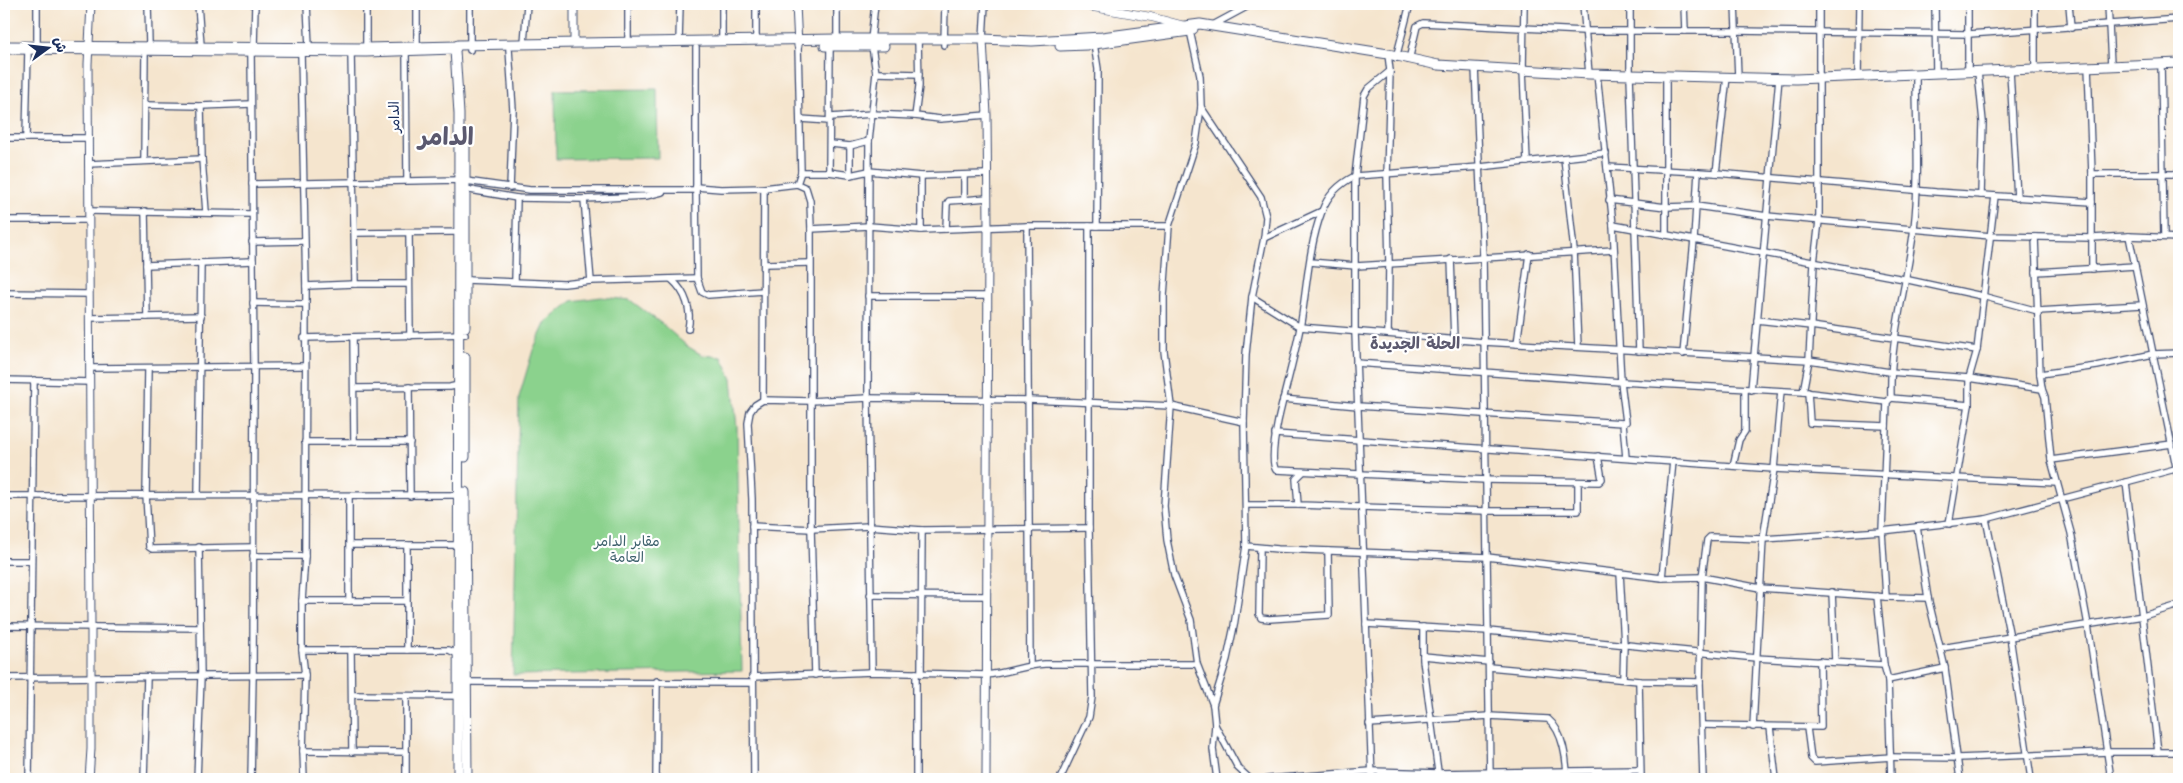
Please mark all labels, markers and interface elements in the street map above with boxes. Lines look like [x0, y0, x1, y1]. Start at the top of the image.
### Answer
north arrow [22, 22, 72, 72]
text: ش [48, 35, 71, 55]
street label: الدامر [385, 101, 405, 134]
district label: الدامر [416, 121, 474, 155]
district label: الحلة الجديدة [1370, 333, 1460, 355]
park label: مقابر الدامر العامة [593, 532, 660, 568]

